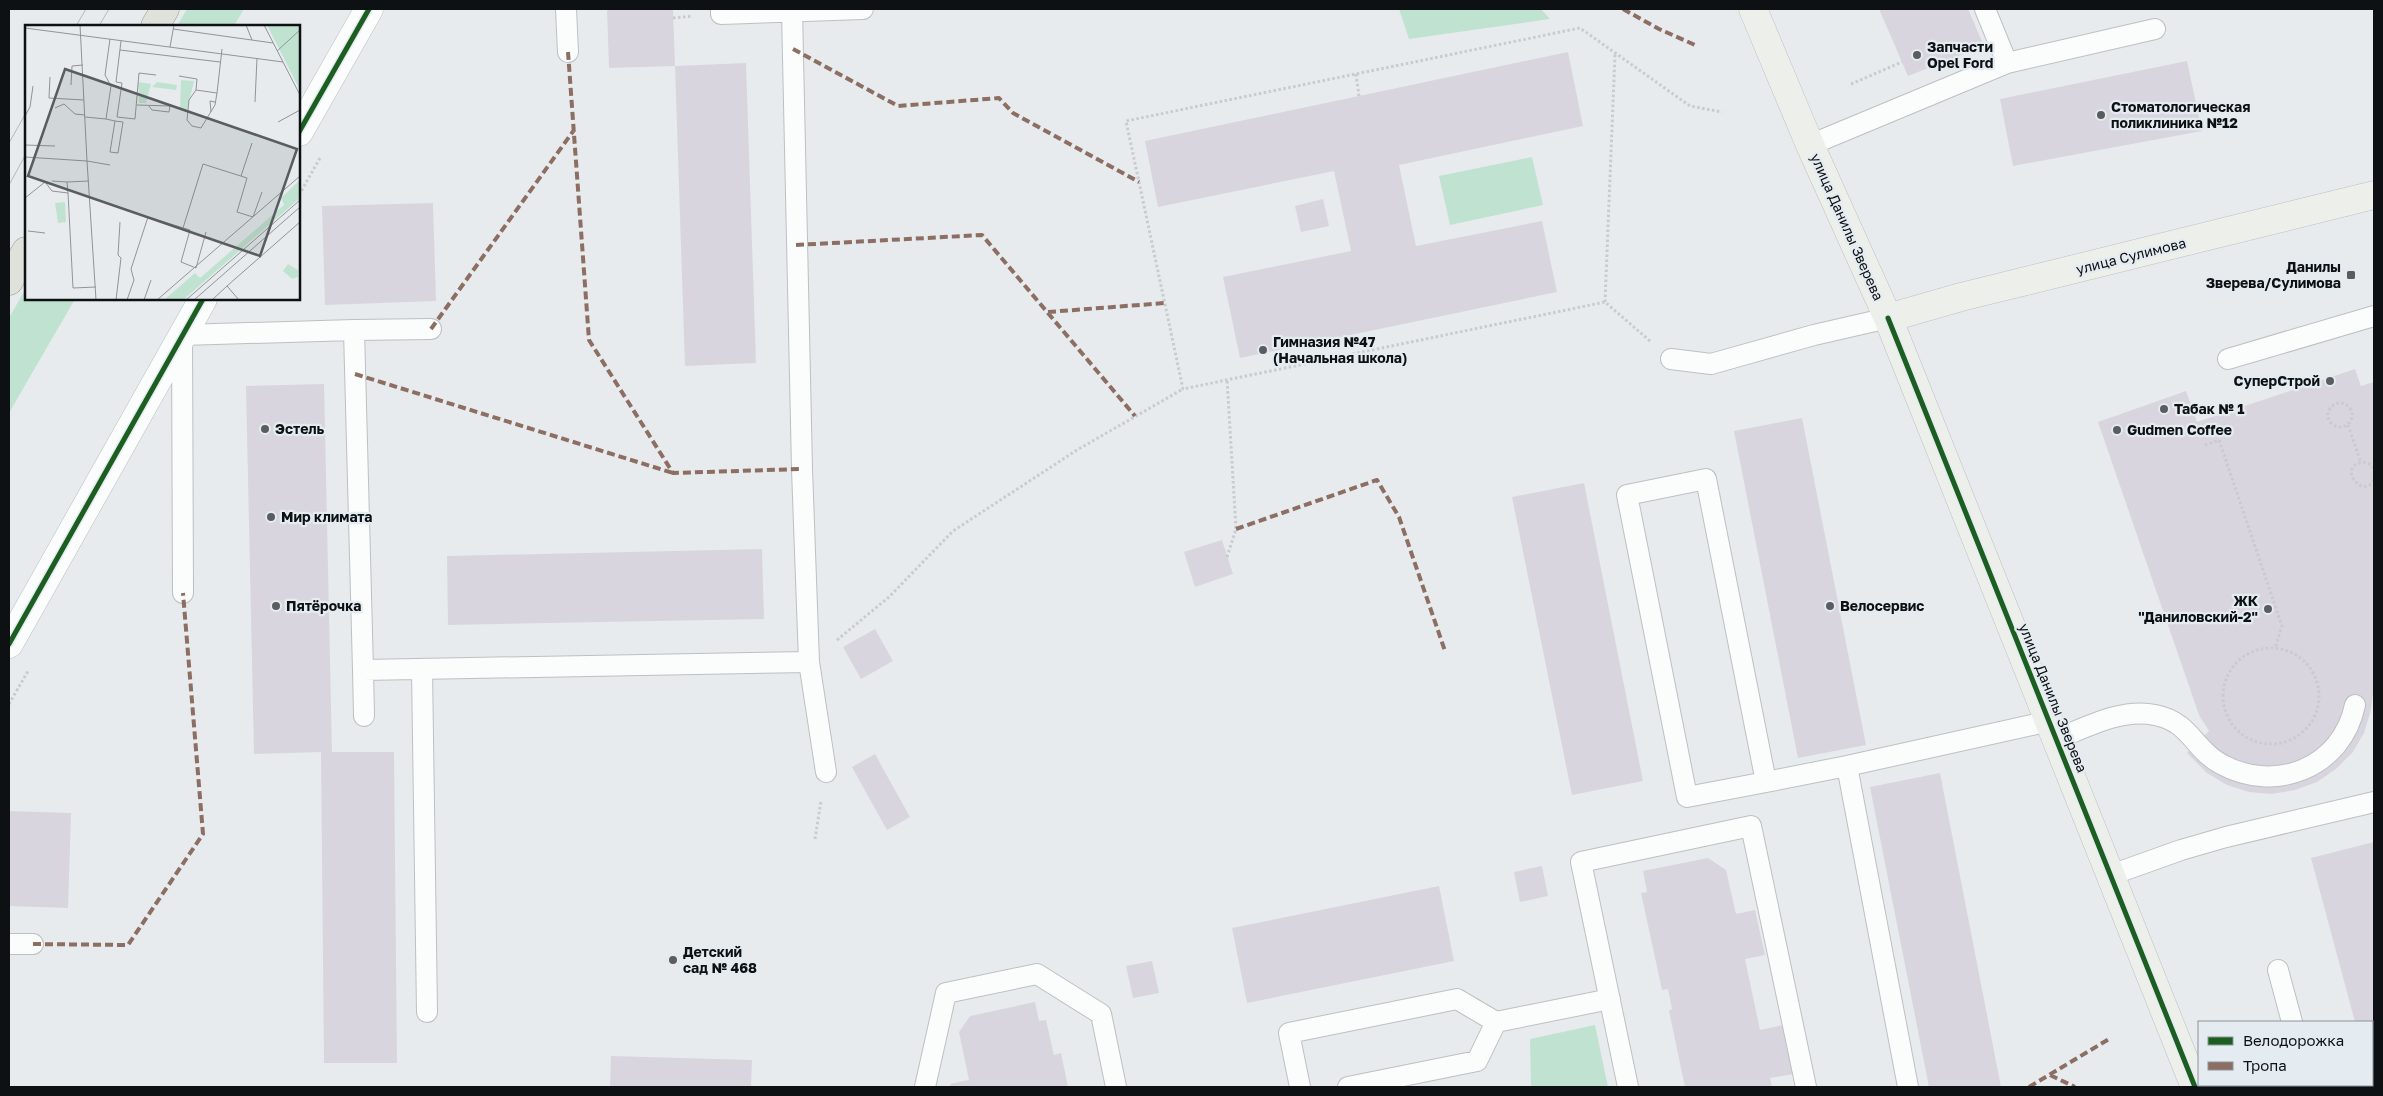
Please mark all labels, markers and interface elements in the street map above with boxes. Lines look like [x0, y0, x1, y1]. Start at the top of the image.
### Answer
inset map [25, 25, 300, 300]
place label: Запчасти Opel Ford [1927, 38, 1993, 71]
marker: Запчасти Opel Ford [1911, 49, 1923, 61]
place label: Стоматологическая поликлиника №12 [2111, 98, 2250, 131]
marker: Стоматологическая поликлиника №12 [2095, 109, 2107, 121]
street label: улица Данилы Зверева [1807, 151, 1888, 303]
street label: улица Сулимова [2074, 234, 2188, 277]
place label: Данилы Зверева/Сулимова [2206, 258, 2341, 291]
marker: Данилы Зверева/Сулимова [2345, 269, 2357, 281]
place label: Гимназия №47 (Начальная школа) [1273, 333, 1407, 366]
marker: Гимназия №47 (Начальная школа) [1257, 344, 1269, 356]
place label: СуперСтрой [2234, 372, 2320, 389]
marker: СуперСтрой [2324, 375, 2336, 387]
place label: Табак № 1 [2174, 400, 2245, 417]
marker: Табак № 1 [2158, 403, 2170, 415]
place label: Эстель [275, 420, 325, 437]
place label: Gudmen Coffee [2127, 421, 2232, 438]
marker: Эстель [259, 423, 271, 435]
marker: Gudmen Coffee [2111, 424, 2123, 436]
place label: Мир климата [281, 508, 372, 525]
marker: Мир климата [265, 511, 277, 523]
place label: ЖК "Даниловский-2" [2138, 592, 2259, 625]
place label: Пятёрочка [286, 597, 361, 614]
place label: Велосервис [1840, 597, 1924, 614]
marker: Пятёрочка [270, 600, 282, 612]
marker: Велосервис [1824, 600, 1836, 612]
marker: ЖК "Даниловский-2" [2262, 603, 2274, 615]
street label: улица Данилы Зверева [2016, 621, 2091, 775]
place label: Детский сад № 468 [683, 943, 757, 976]
marker: Детский сад № 468 [667, 954, 679, 966]
legend [2198, 1021, 2373, 1086]
text: Велодорожка [2243, 1031, 2344, 1049]
text: Тропа [2243, 1056, 2287, 1074]

